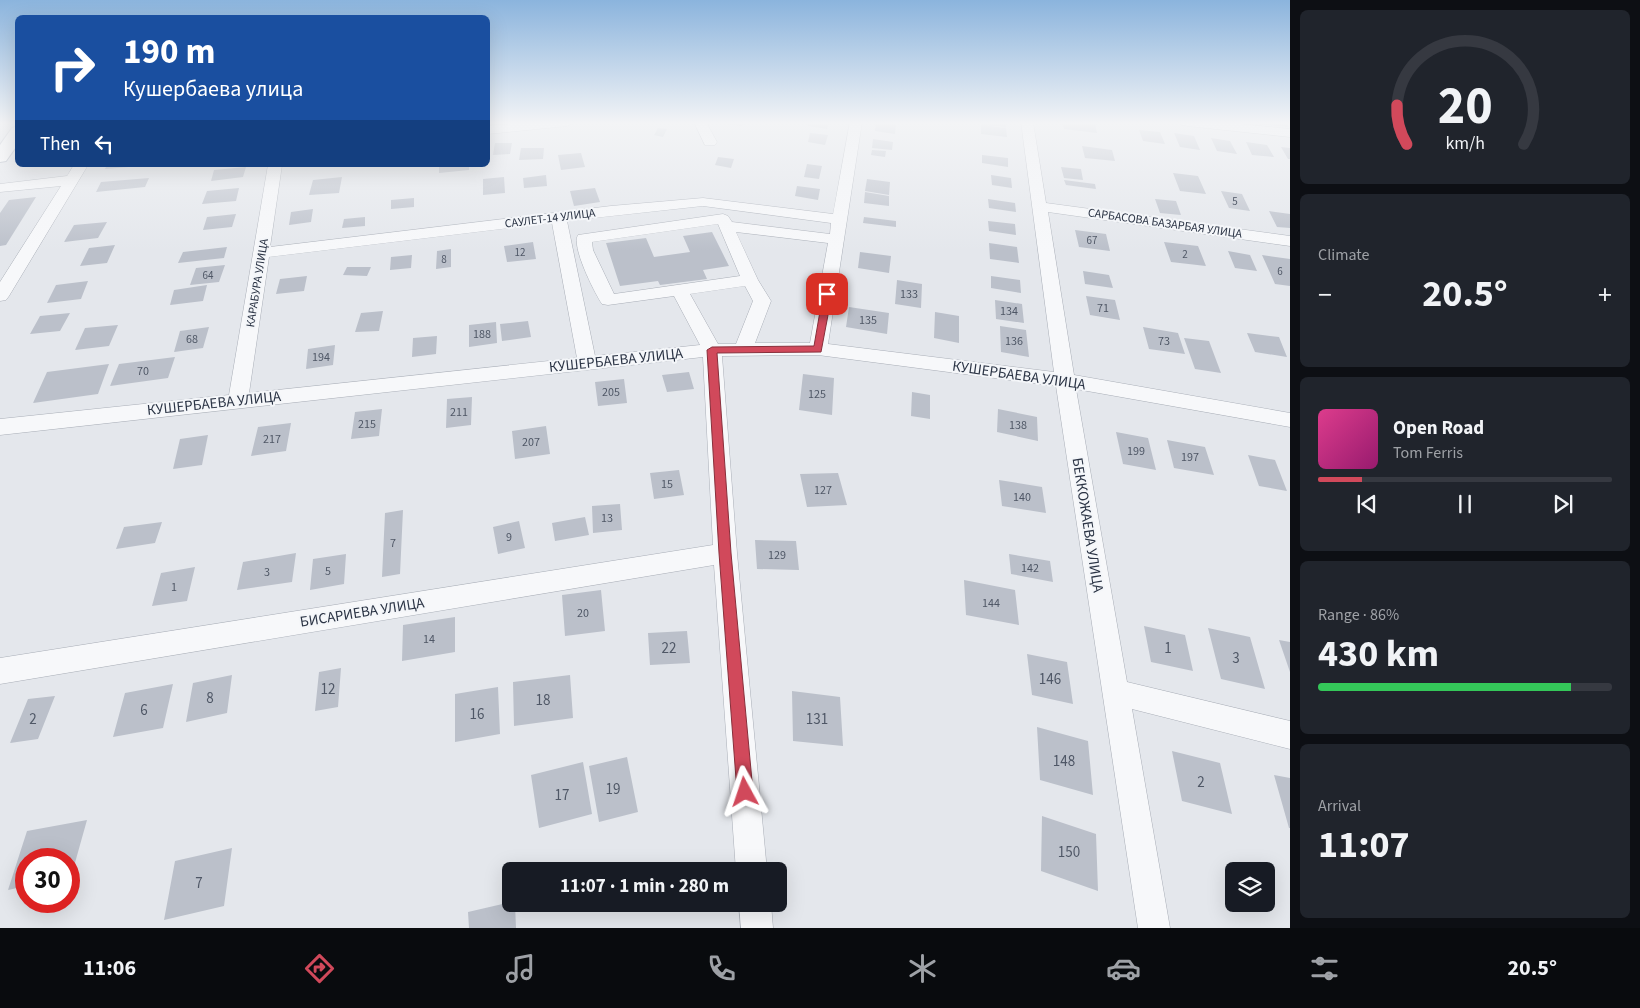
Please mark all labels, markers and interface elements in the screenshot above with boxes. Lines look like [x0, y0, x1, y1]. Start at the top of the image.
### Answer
text: 190 m [123, 27, 215, 77]
icon: right [40, 35, 105, 100]
text: 20 [1438, 70, 1492, 144]
text: Кушербаева улица [123, 73, 303, 105]
icon: left [90, 130, 118, 158]
text: Then [40, 131, 80, 158]
text: km/h [1445, 131, 1485, 156]
house number: 5 [1232, 194, 1238, 209]
street label: САУЛЕТ-14 УЛИЦА [504, 204, 597, 233]
street label: САРБАСОВА БАЗАРБАЯ УЛИЦА [1087, 204, 1244, 243]
house number: 67 [1087, 233, 1097, 248]
street label: КАРАБУРА УЛИЦА [242, 237, 273, 329]
text: Climate [1318, 244, 1369, 266]
house number: 12 [515, 245, 525, 260]
house number: 2 [1182, 247, 1188, 262]
house number: 8 [441, 252, 447, 267]
house number: 6 [1277, 264, 1283, 279]
text: 20.5° [1422, 267, 1508, 321]
house number: 64 [203, 268, 214, 283]
pin [806, 273, 848, 315]
text: − [1318, 275, 1332, 315]
text: + [1598, 275, 1612, 315]
icon: arrive [813, 280, 841, 308]
house number: 133 [900, 286, 918, 303]
house number: 71 [1097, 300, 1109, 317]
house number: 134 [1000, 303, 1018, 320]
house number: 135 [859, 312, 877, 329]
house number: 188 [473, 326, 491, 343]
house number: 68 [186, 331, 198, 348]
house number: 136 [1005, 333, 1023, 350]
house number: 73 [1158, 333, 1170, 350]
street label: КУШЕРБАЕВА УЛИЦА [548, 343, 685, 378]
house number: 194 [312, 349, 330, 366]
street label: КУШЕРБАЕВА УЛИЦА [951, 356, 1088, 395]
house number: 70 [137, 363, 149, 380]
house number: 205 [602, 384, 620, 401]
street label: КУШЕРБАЕВА УЛИЦА [146, 386, 283, 421]
house number: 125 [808, 386, 826, 403]
house number: 211 [450, 404, 468, 421]
text: Open Road [1393, 415, 1484, 442]
house number: 215 [358, 416, 376, 433]
house number: 138 [1009, 417, 1027, 434]
house number: 217 [263, 431, 281, 448]
house number: 207 [522, 434, 540, 451]
text: Tom Ferris [1393, 442, 1463, 464]
house number: 199 [1127, 443, 1145, 460]
house number: 197 [1181, 449, 1199, 466]
street label: БЕККОЖАЕВА УЛИЦА [1066, 456, 1109, 595]
house number: 15 [661, 476, 673, 493]
house number: 127 [814, 482, 832, 499]
house number: 140 [1013, 489, 1031, 506]
icon: previous [1353, 490, 1381, 518]
icon: pause [1451, 490, 1479, 518]
icon: next [1549, 490, 1577, 518]
house number: 13 [601, 510, 613, 527]
house number: 9 [506, 529, 512, 546]
house number: 7 [390, 535, 396, 552]
house number: 129 [768, 547, 786, 564]
house number: 142 [1021, 560, 1039, 577]
house number: 5 [325, 563, 331, 580]
house number: 3 [264, 564, 270, 581]
house number: 1 [171, 579, 177, 596]
street label: БИСАРИЕВА УЛИЦА [299, 592, 426, 633]
house number: 144 [982, 595, 1000, 612]
text: Range · 86% [1318, 604, 1399, 626]
house number: 20 [577, 605, 589, 622]
text: 430 km [1318, 627, 1439, 681]
house number: 14 [423, 631, 435, 648]
house number: 22 [662, 638, 676, 659]
house number: 1 [1164, 638, 1172, 659]
house number: 3 [1232, 648, 1240, 669]
house number: 146 [1039, 669, 1061, 690]
house number: 12 [321, 679, 335, 700]
house number: 8 [206, 688, 214, 709]
house number: 18 [536, 690, 550, 711]
house number: 6 [140, 700, 148, 721]
house number: 16 [470, 704, 484, 725]
house number: 2 [29, 709, 37, 730]
house number: 131 [806, 709, 828, 730]
house number: 148 [1053, 751, 1075, 772]
position arrow [718, 765, 770, 817]
house number: 2 [1197, 772, 1205, 793]
house number: 19 [606, 779, 620, 800]
house number: 17 [555, 785, 569, 806]
text: Arrival [1318, 795, 1361, 817]
text: 11:07 [1318, 818, 1410, 872]
house number: 150 [1058, 842, 1080, 863]
speed limit sign: 30 [15, 848, 80, 913]
map controls [1225, 862, 1275, 912]
button: layers [1225, 862, 1275, 912]
house number: 7 [195, 873, 203, 894]
text: 11:07 · 1 min · 280 m [560, 873, 729, 900]
icon: directions [302, 951, 337, 986]
icon: music [503, 951, 538, 986]
icon: phone [704, 951, 739, 986]
icon: climate [905, 951, 940, 986]
icon: car [1106, 951, 1141, 986]
icon: filters [1307, 951, 1342, 986]
text: 11:06 [83, 952, 136, 984]
text: 20.5° [1507, 952, 1557, 984]

